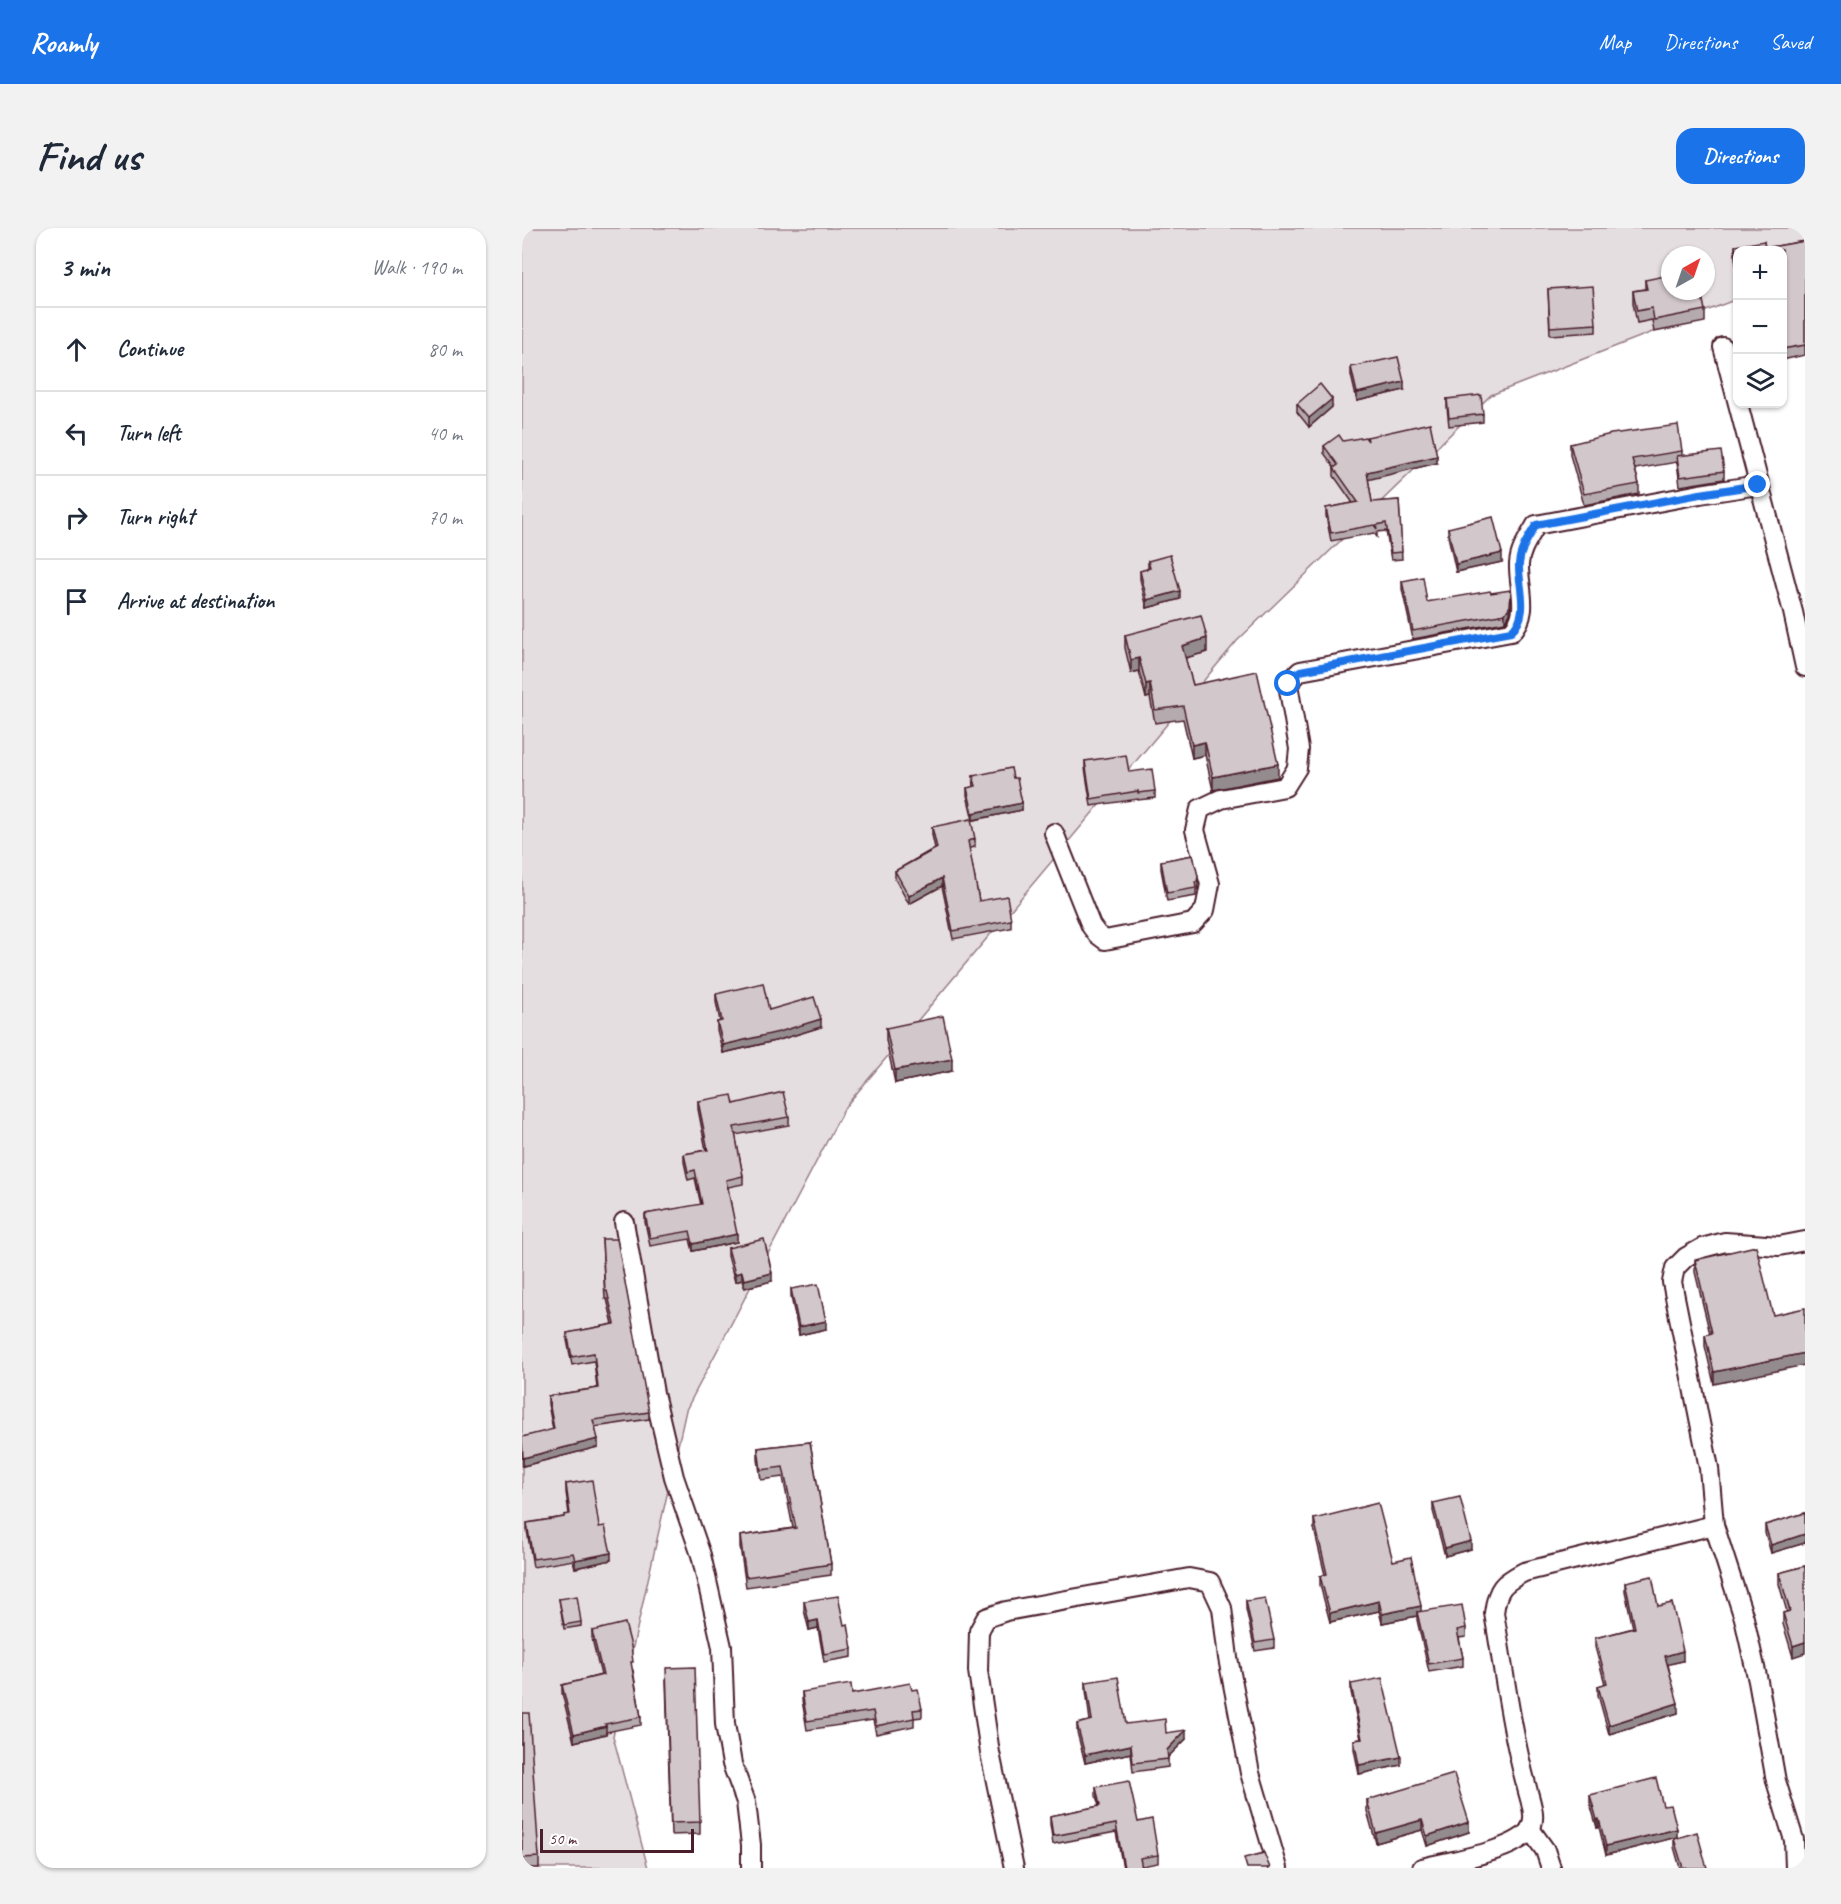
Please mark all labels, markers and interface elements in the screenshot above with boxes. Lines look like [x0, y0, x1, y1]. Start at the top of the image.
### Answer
text: Roamly [30, 25, 97, 60]
text: Map [1599, 29, 1631, 55]
text: Directions [1664, 29, 1737, 55]
text: Saved [1770, 29, 1811, 55]
button: Directions [1676, 128, 1805, 184]
text: Find us [36, 130, 141, 183]
north arrow [1661, 246, 1715, 300]
map controls [1733, 246, 1787, 408]
button: + [1733, 246, 1787, 300]
text: 3 min [60, 251, 110, 284]
text: Walk · 190 m [372, 255, 462, 280]
button: − [1733, 300, 1787, 354]
icon: ahead [60, 333, 93, 366]
text: Continue [117, 335, 183, 363]
text: 80 m [428, 337, 462, 362]
button: layers [1733, 354, 1787, 408]
icon: left [60, 417, 93, 450]
text: Turn left [117, 419, 181, 447]
text: 40 m [428, 421, 462, 446]
route end [1744, 471, 1770, 497]
icon: right [60, 501, 93, 534]
text: Turn right [117, 503, 194, 531]
text: 70 m [428, 505, 462, 530]
icon: arrive [60, 585, 93, 618]
text: Arrive at destination [117, 587, 274, 615]
route start [1274, 670, 1300, 696]
scale bar [540, 1826, 694, 1854]
text: 50 m [549, 1829, 576, 1849]

